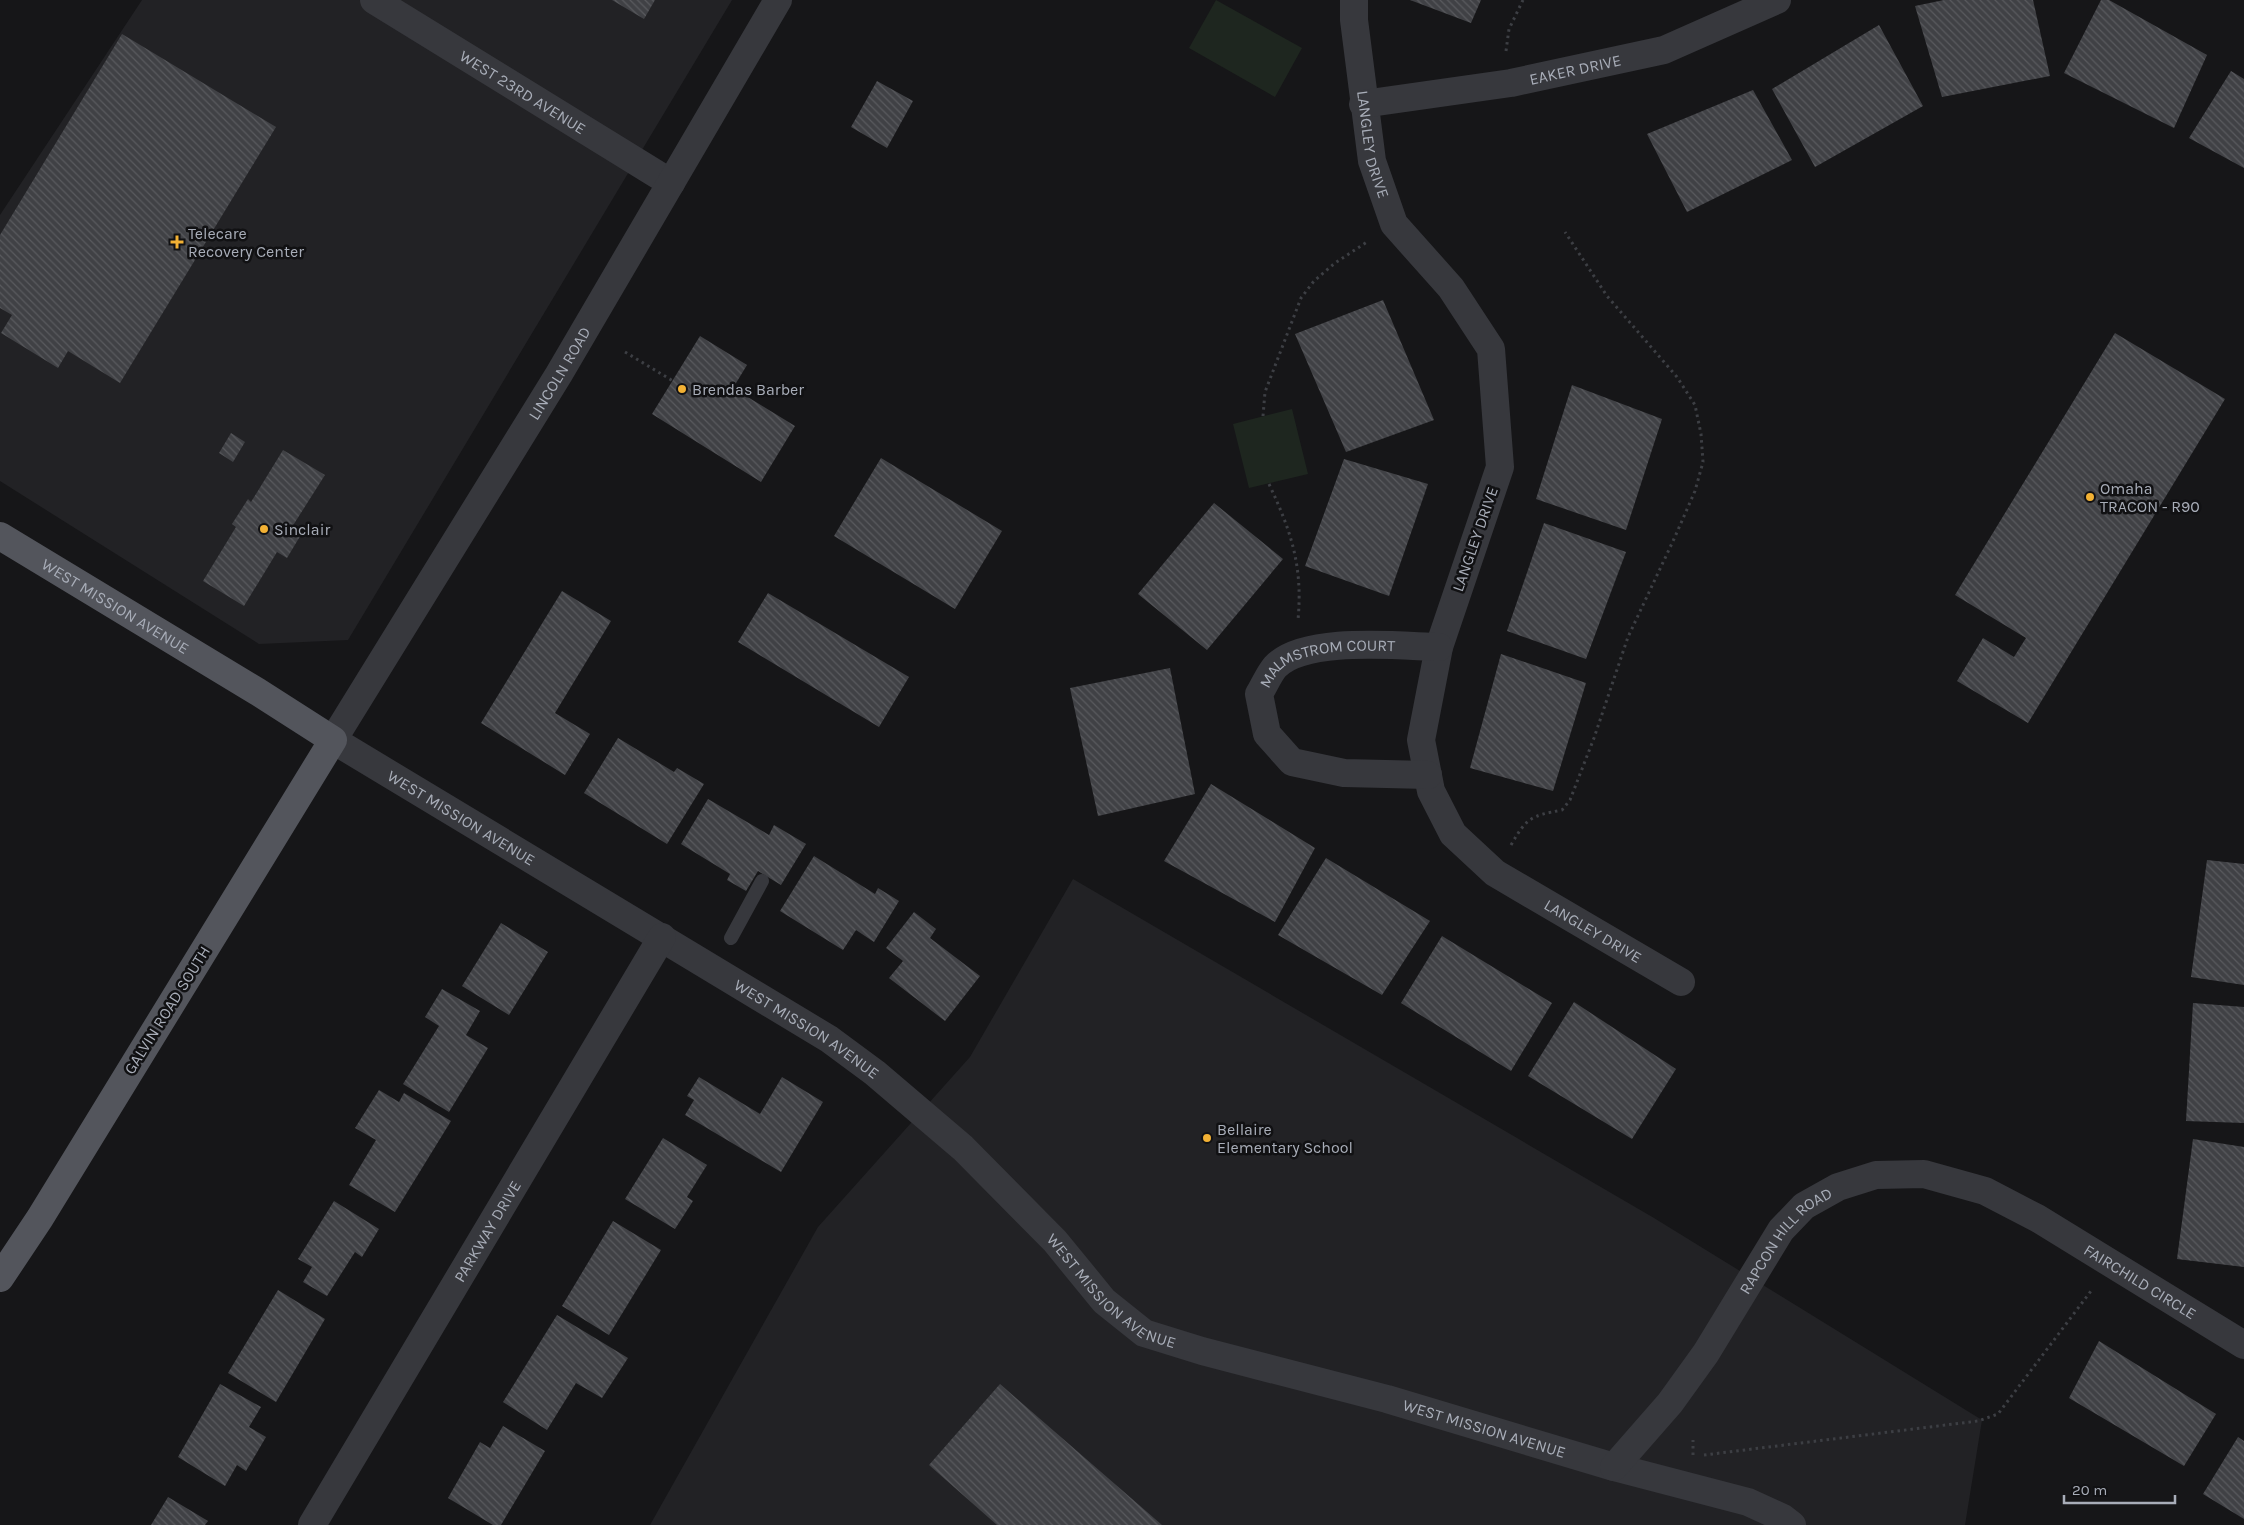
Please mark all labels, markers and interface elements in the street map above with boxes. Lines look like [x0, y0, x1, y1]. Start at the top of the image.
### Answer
street label: WEST 23RD AVENUE [456, 46, 590, 138]
street label: EAKER DRIVE [1527, 50, 1623, 88]
street label: LANGLEY DRIVE [1354, 89, 1394, 201]
place label: Telecare Recovery Center [188, 224, 304, 261]
marker: Telecare Recovery Center [170, 235, 184, 249]
street label: LINCOLN ROAD [524, 323, 594, 423]
place label: Brendas Barber [692, 380, 804, 399]
marker: Brendas Barber [676, 383, 688, 395]
place label: Omaha TRACON - R90 [2100, 479, 2200, 516]
street label: LANGLEY DRIVE [1448, 484, 1502, 594]
marker: Omaha TRACON - R90 [2084, 491, 2096, 503]
place label: Sinclair [274, 520, 330, 539]
marker: Sinclair [258, 523, 270, 535]
street label: WEST MISSION AVENUE [38, 554, 193, 658]
street label: MALMSTROM COURT [1255, 635, 1395, 691]
street label: WEST MISSION AVENUE [384, 766, 539, 869]
street label: LANGLEY DRIVE [1541, 895, 1645, 966]
street label: GALVIN ROAD SOUTH [120, 942, 214, 1078]
street label: WEST MISSION AVENUE [731, 975, 883, 1082]
place label: Bellaire Elementary School [1217, 1120, 1353, 1157]
marker: Bellaire Elementary School [1201, 1132, 1213, 1144]
street label: PARKWAY DRIVE [449, 1177, 525, 1285]
street label: RAPCON HILL ROAD [1735, 1183, 1835, 1297]
street label: WEST MISSION AVENUE [1043, 1229, 1178, 1352]
street label: FAIRCHILD CIRCLE [2081, 1240, 2200, 1323]
street label: WEST MISSION AVENUE [1401, 1395, 1568, 1462]
scale bar [2064, 1472, 2175, 1504]
text: 20 m [2072, 1481, 2107, 1499]

